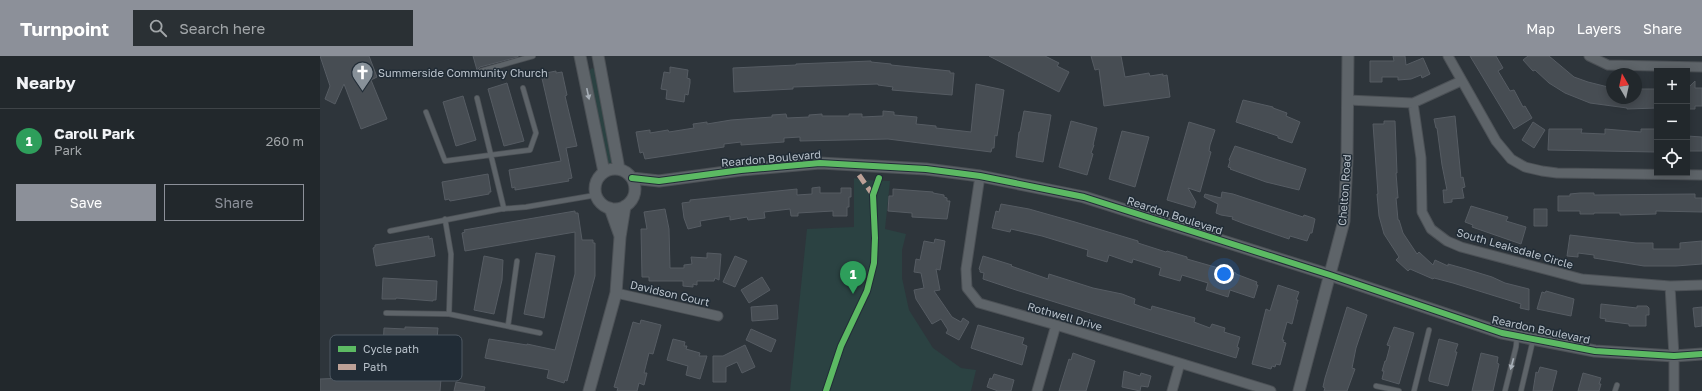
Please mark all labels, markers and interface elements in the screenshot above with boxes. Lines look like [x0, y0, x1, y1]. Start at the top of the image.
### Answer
search box [133, 10, 413, 46]
text: Turnpoint [20, 17, 109, 40]
icon: search [147, 17, 169, 39]
text: Search here [179, 19, 265, 37]
text: Map [1526, 20, 1555, 37]
text: Layers [1577, 20, 1621, 37]
text: Share [1643, 20, 1682, 37]
church icon: Summerside Community Church [349, 59, 375, 92]
place label: Summerside Community Church [378, 66, 548, 79]
north arrow [1606, 68, 1642, 104]
map controls [1654, 68, 1690, 176]
button: + [1654, 68, 1690, 104]
text: Nearby [16, 72, 76, 93]
one-way arrow [586, 88, 592, 100]
button: − [1654, 104, 1690, 140]
text: Caroll Park [54, 124, 135, 142]
text: 1 [26, 133, 32, 149]
text: 260 m [266, 133, 304, 149]
button: locate [1654, 140, 1690, 176]
text: Park [54, 142, 82, 158]
street label: Reardon Boulevard [721, 147, 821, 169]
street label: Chelton Road [1335, 154, 1353, 226]
button: Save [16, 184, 156, 221]
button: Share [164, 184, 304, 221]
street label: Reardon Boulevard [1125, 193, 1225, 237]
street label: South Leaksdale Circle [1455, 225, 1575, 271]
pin: 1 [840, 261, 866, 294]
your location [1214, 264, 1234, 284]
street label: Davidson Court [629, 278, 711, 308]
street label: Rothwell Drive [1026, 299, 1104, 333]
street label: Reardon Boulevard [1491, 312, 1591, 346]
legend [330, 335, 462, 381]
text: Cycle path [363, 342, 419, 355]
one-way arrow [1508, 357, 1514, 370]
text: Path [363, 360, 387, 373]

